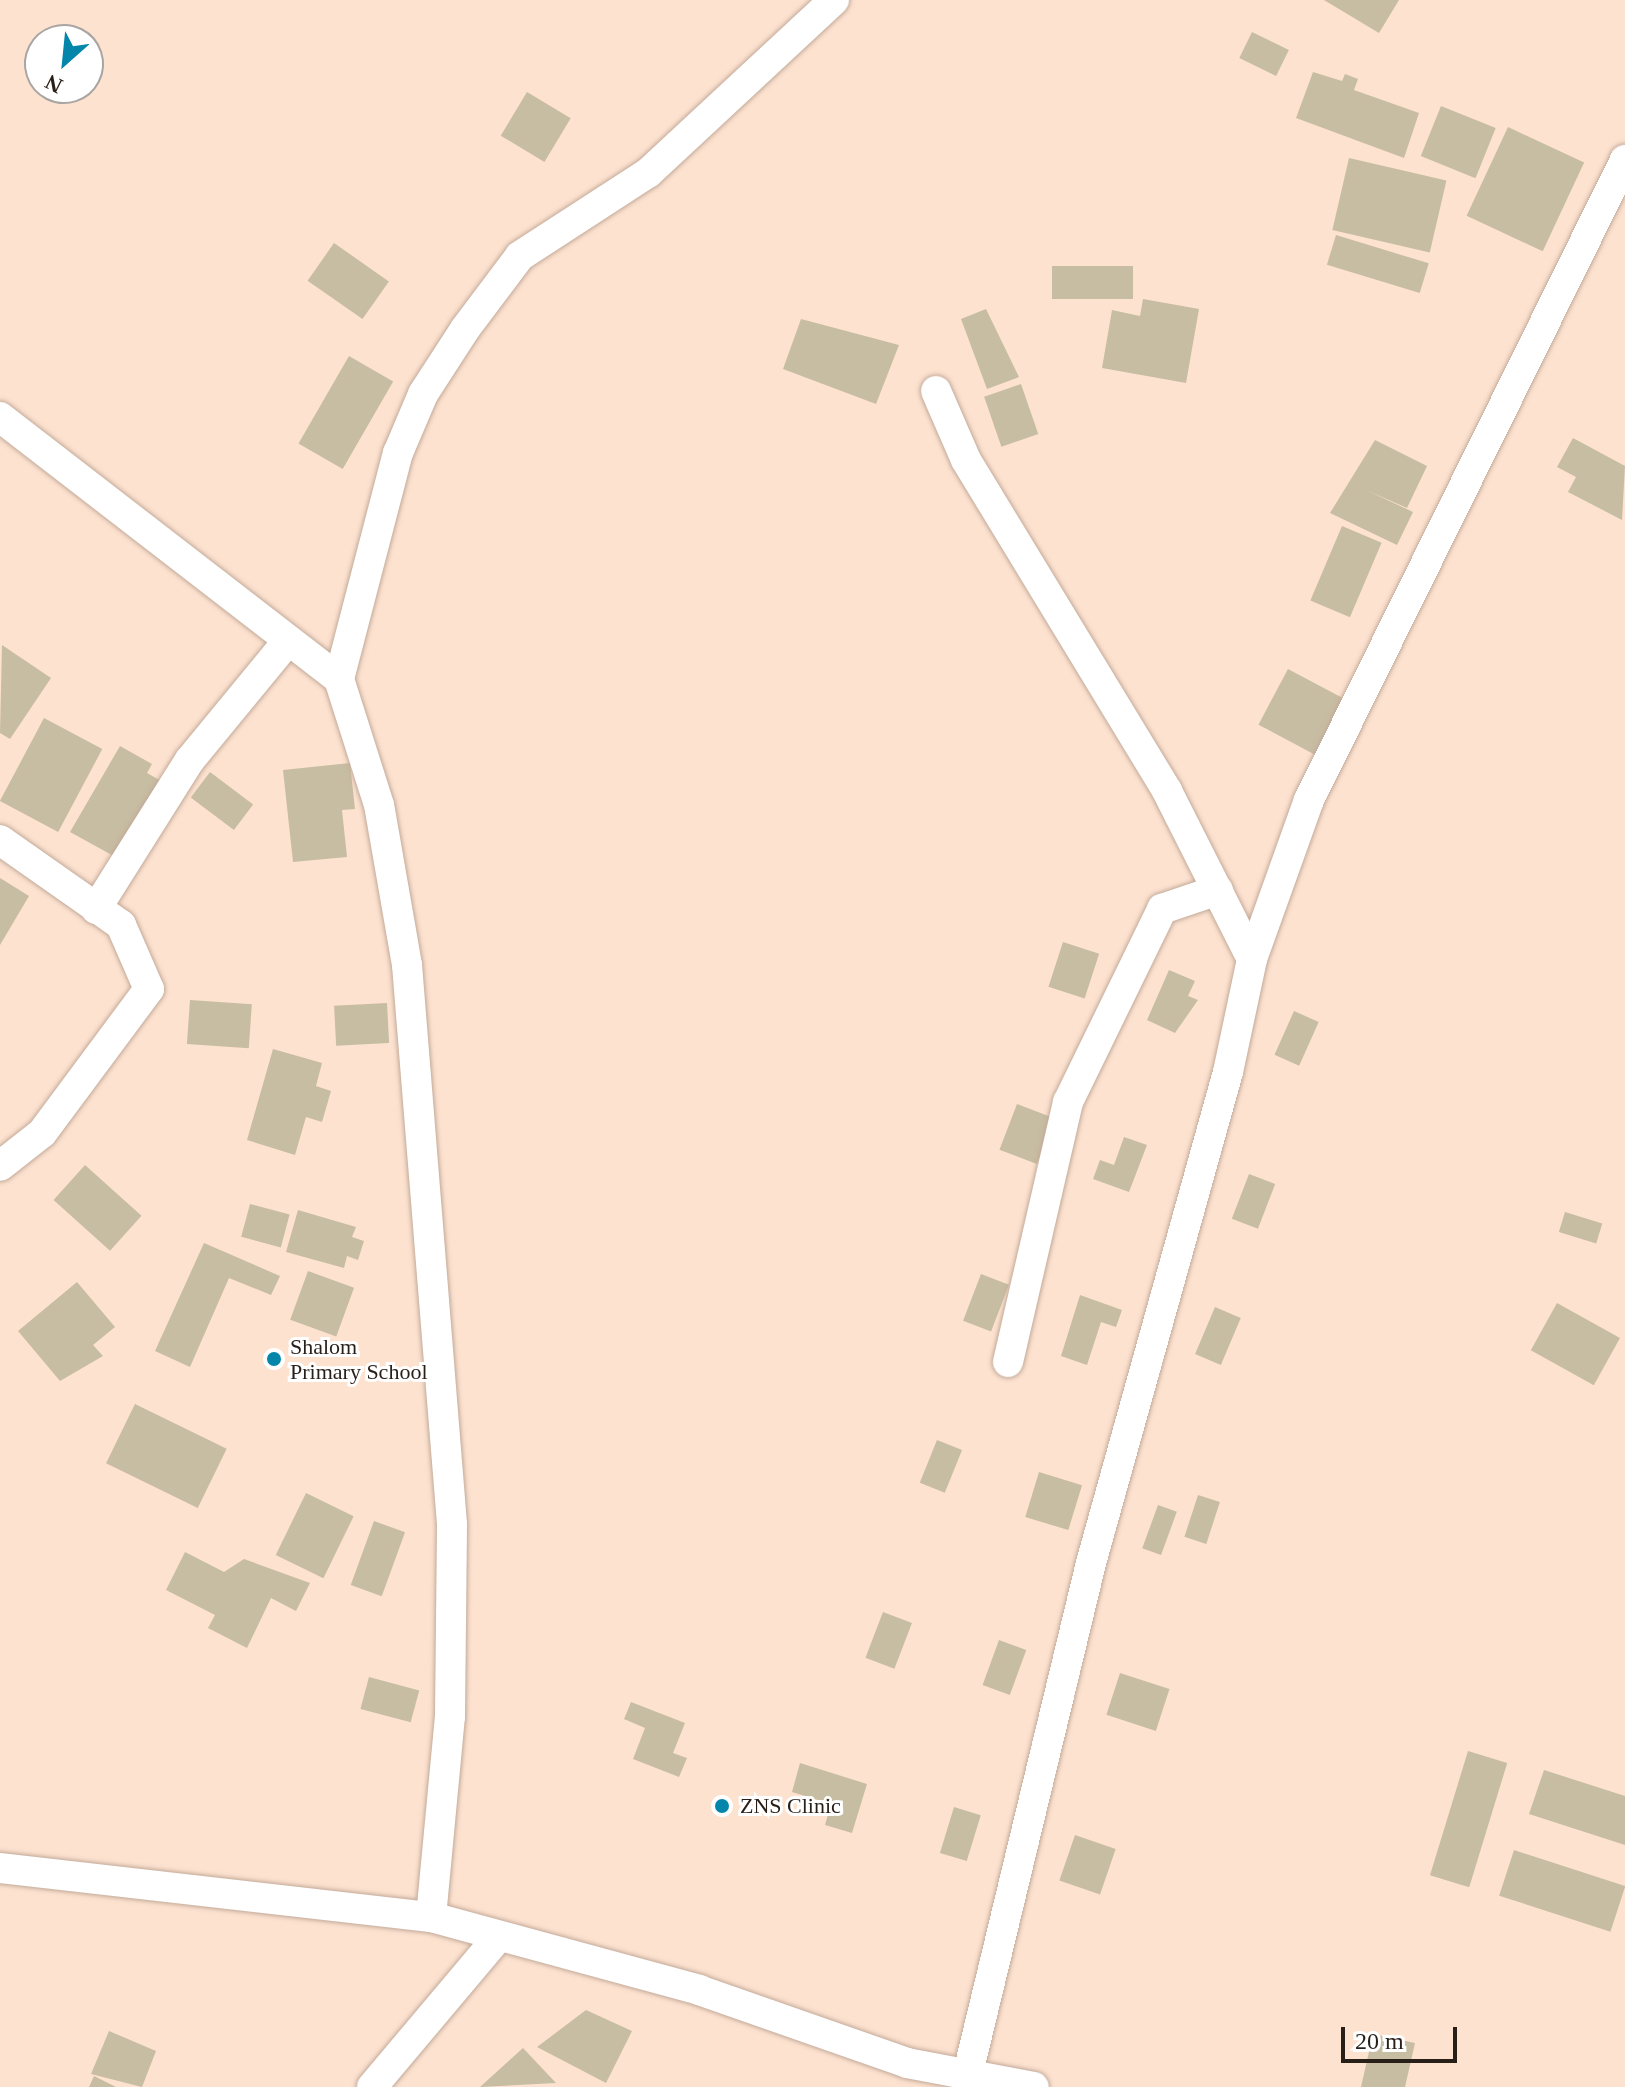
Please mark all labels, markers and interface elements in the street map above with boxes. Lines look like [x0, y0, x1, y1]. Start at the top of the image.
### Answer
north arrow [24, 24, 104, 104]
text: N [41, 69, 67, 99]
place label: Shalom Primary School [290, 1333, 427, 1384]
marker: Shalom Primary School [265, 1350, 283, 1368]
place label: ZNS Clinic [740, 1793, 841, 1819]
marker: ZNS Clinic [711, 1795, 733, 1817]
scale bar [1345, 2011, 1461, 2061]
text: 20 m [1355, 2028, 1404, 2054]

